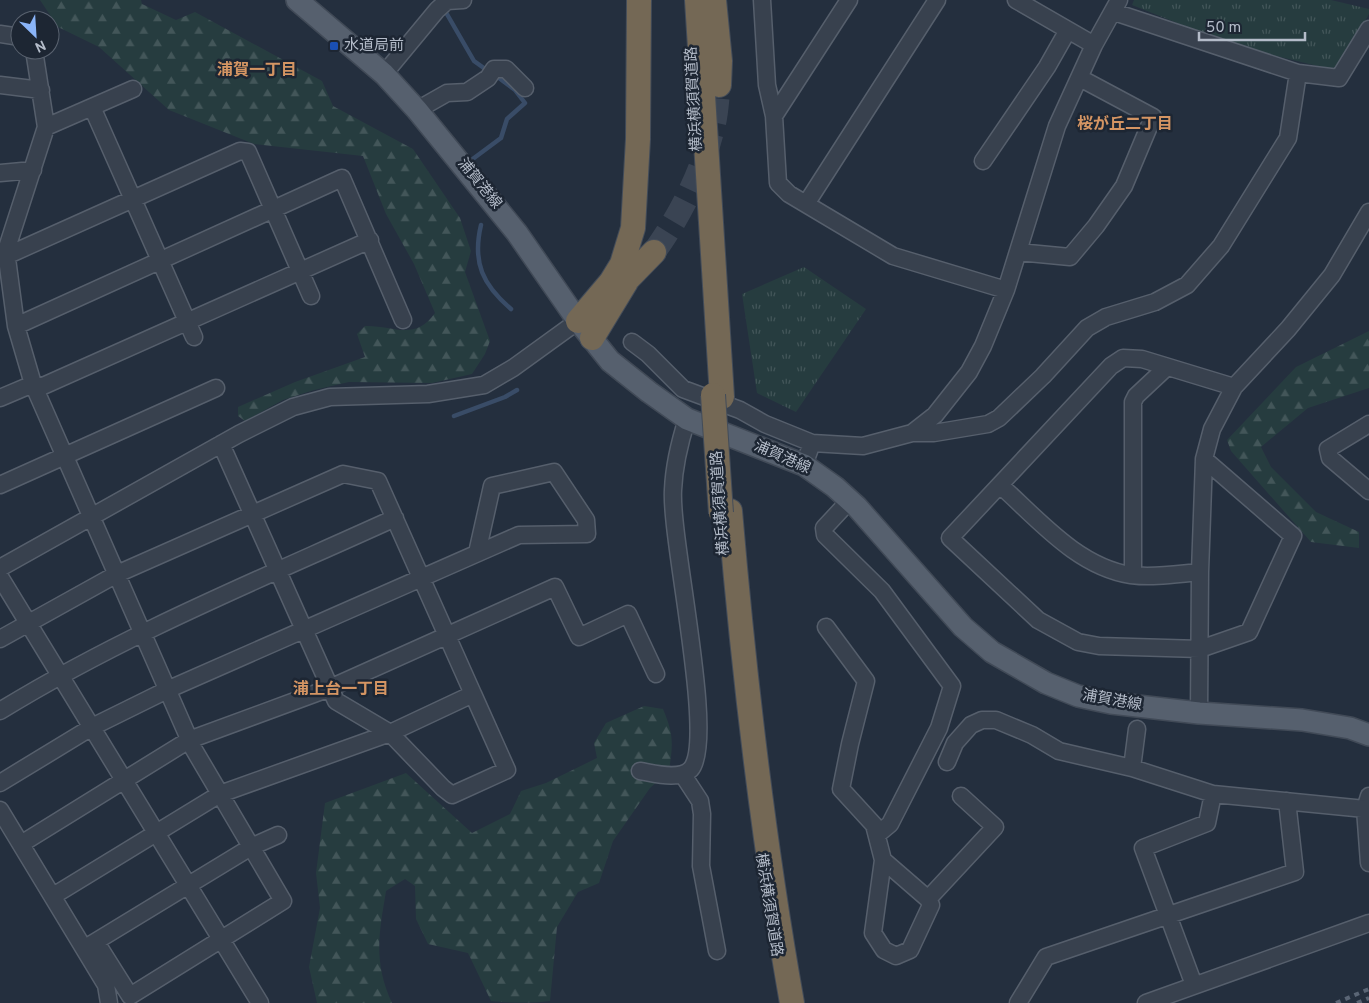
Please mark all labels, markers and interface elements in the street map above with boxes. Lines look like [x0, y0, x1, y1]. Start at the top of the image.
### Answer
north arrow [10, 10, 60, 60]
scale bar [1199, 10, 1305, 42]
text: 50 m [1206, 19, 1241, 38]
text: N [32, 36, 48, 55]
place label: 水道局前 [344, 37, 404, 56]
marker: 水道局前 [328, 40, 340, 52]
street label: 横浜横須賀道路 [683, 46, 707, 152]
district label: 浦賀一丁目 [217, 60, 297, 81]
district label: 桜が丘二丁目 [1077, 115, 1173, 135]
street label: 浦賀港線 [453, 154, 506, 213]
street label: 浦賀港線 [751, 436, 814, 479]
street label: 横浜横須賀道路 [708, 450, 734, 556]
district label: 浦上台一丁目 [293, 679, 389, 700]
street label: 浦賀港線 [1081, 685, 1143, 716]
street label: 横浜横須賀道路 [750, 852, 786, 958]

